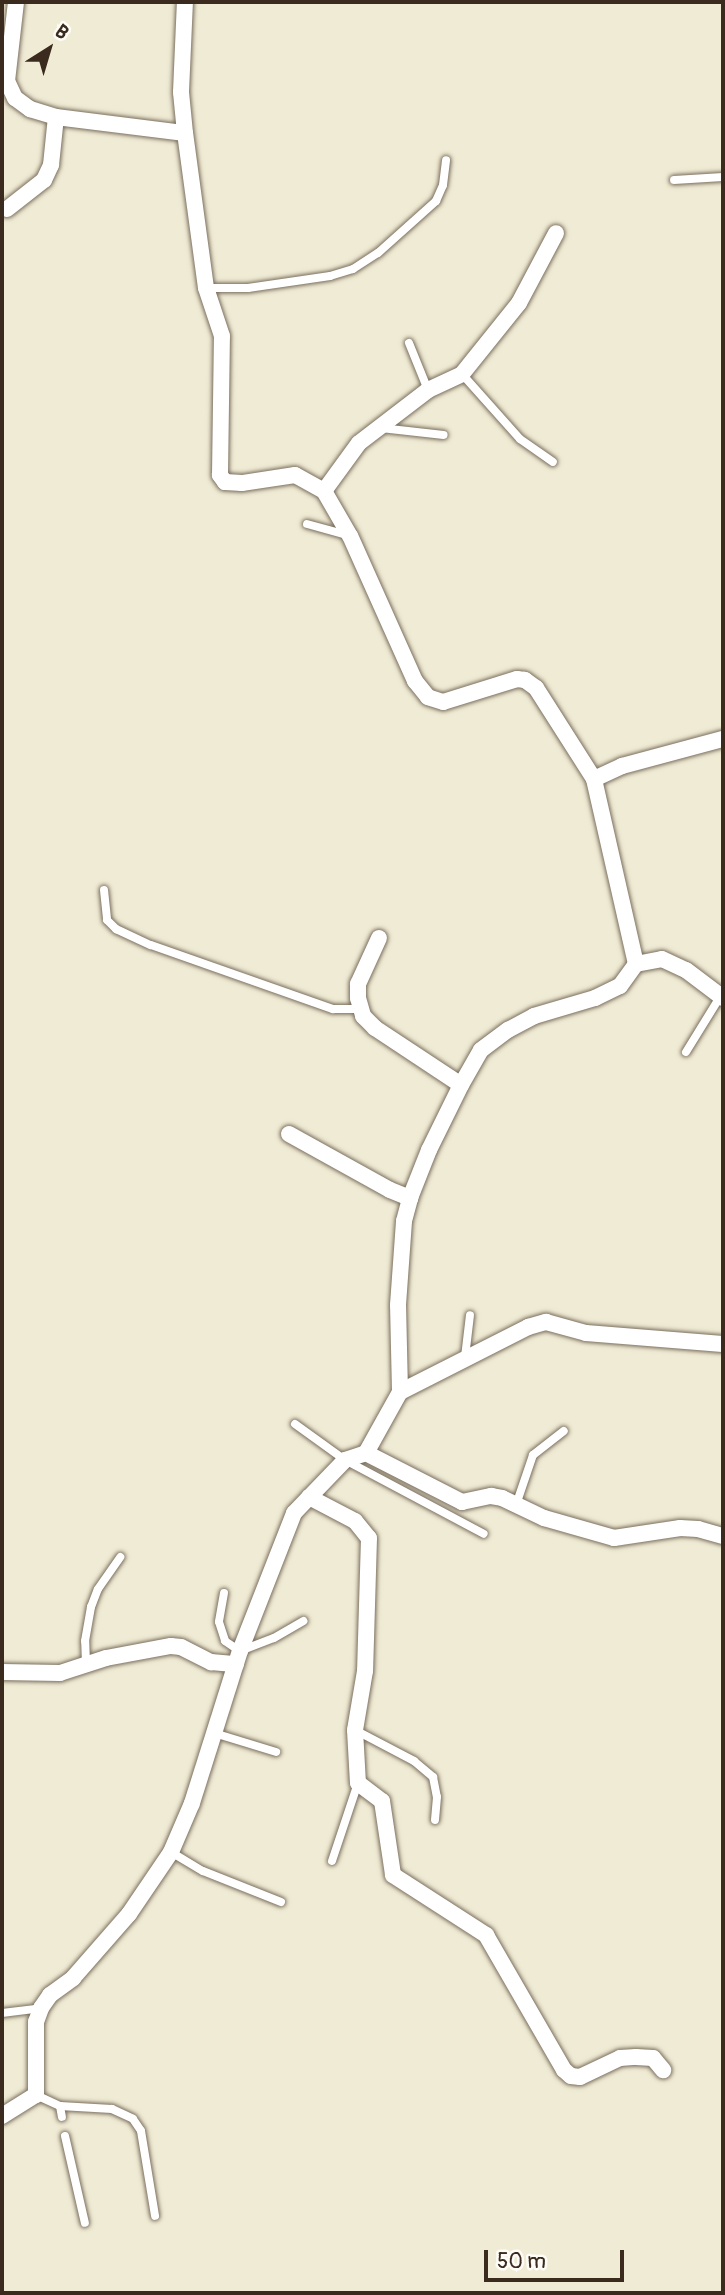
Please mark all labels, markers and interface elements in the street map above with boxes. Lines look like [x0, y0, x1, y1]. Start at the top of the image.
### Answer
north arrow [14, 14, 84, 84]
text: B [50, 19, 73, 45]
scale bar [487, 2236, 627, 2280]
text: 50 m [497, 2248, 546, 2275]

